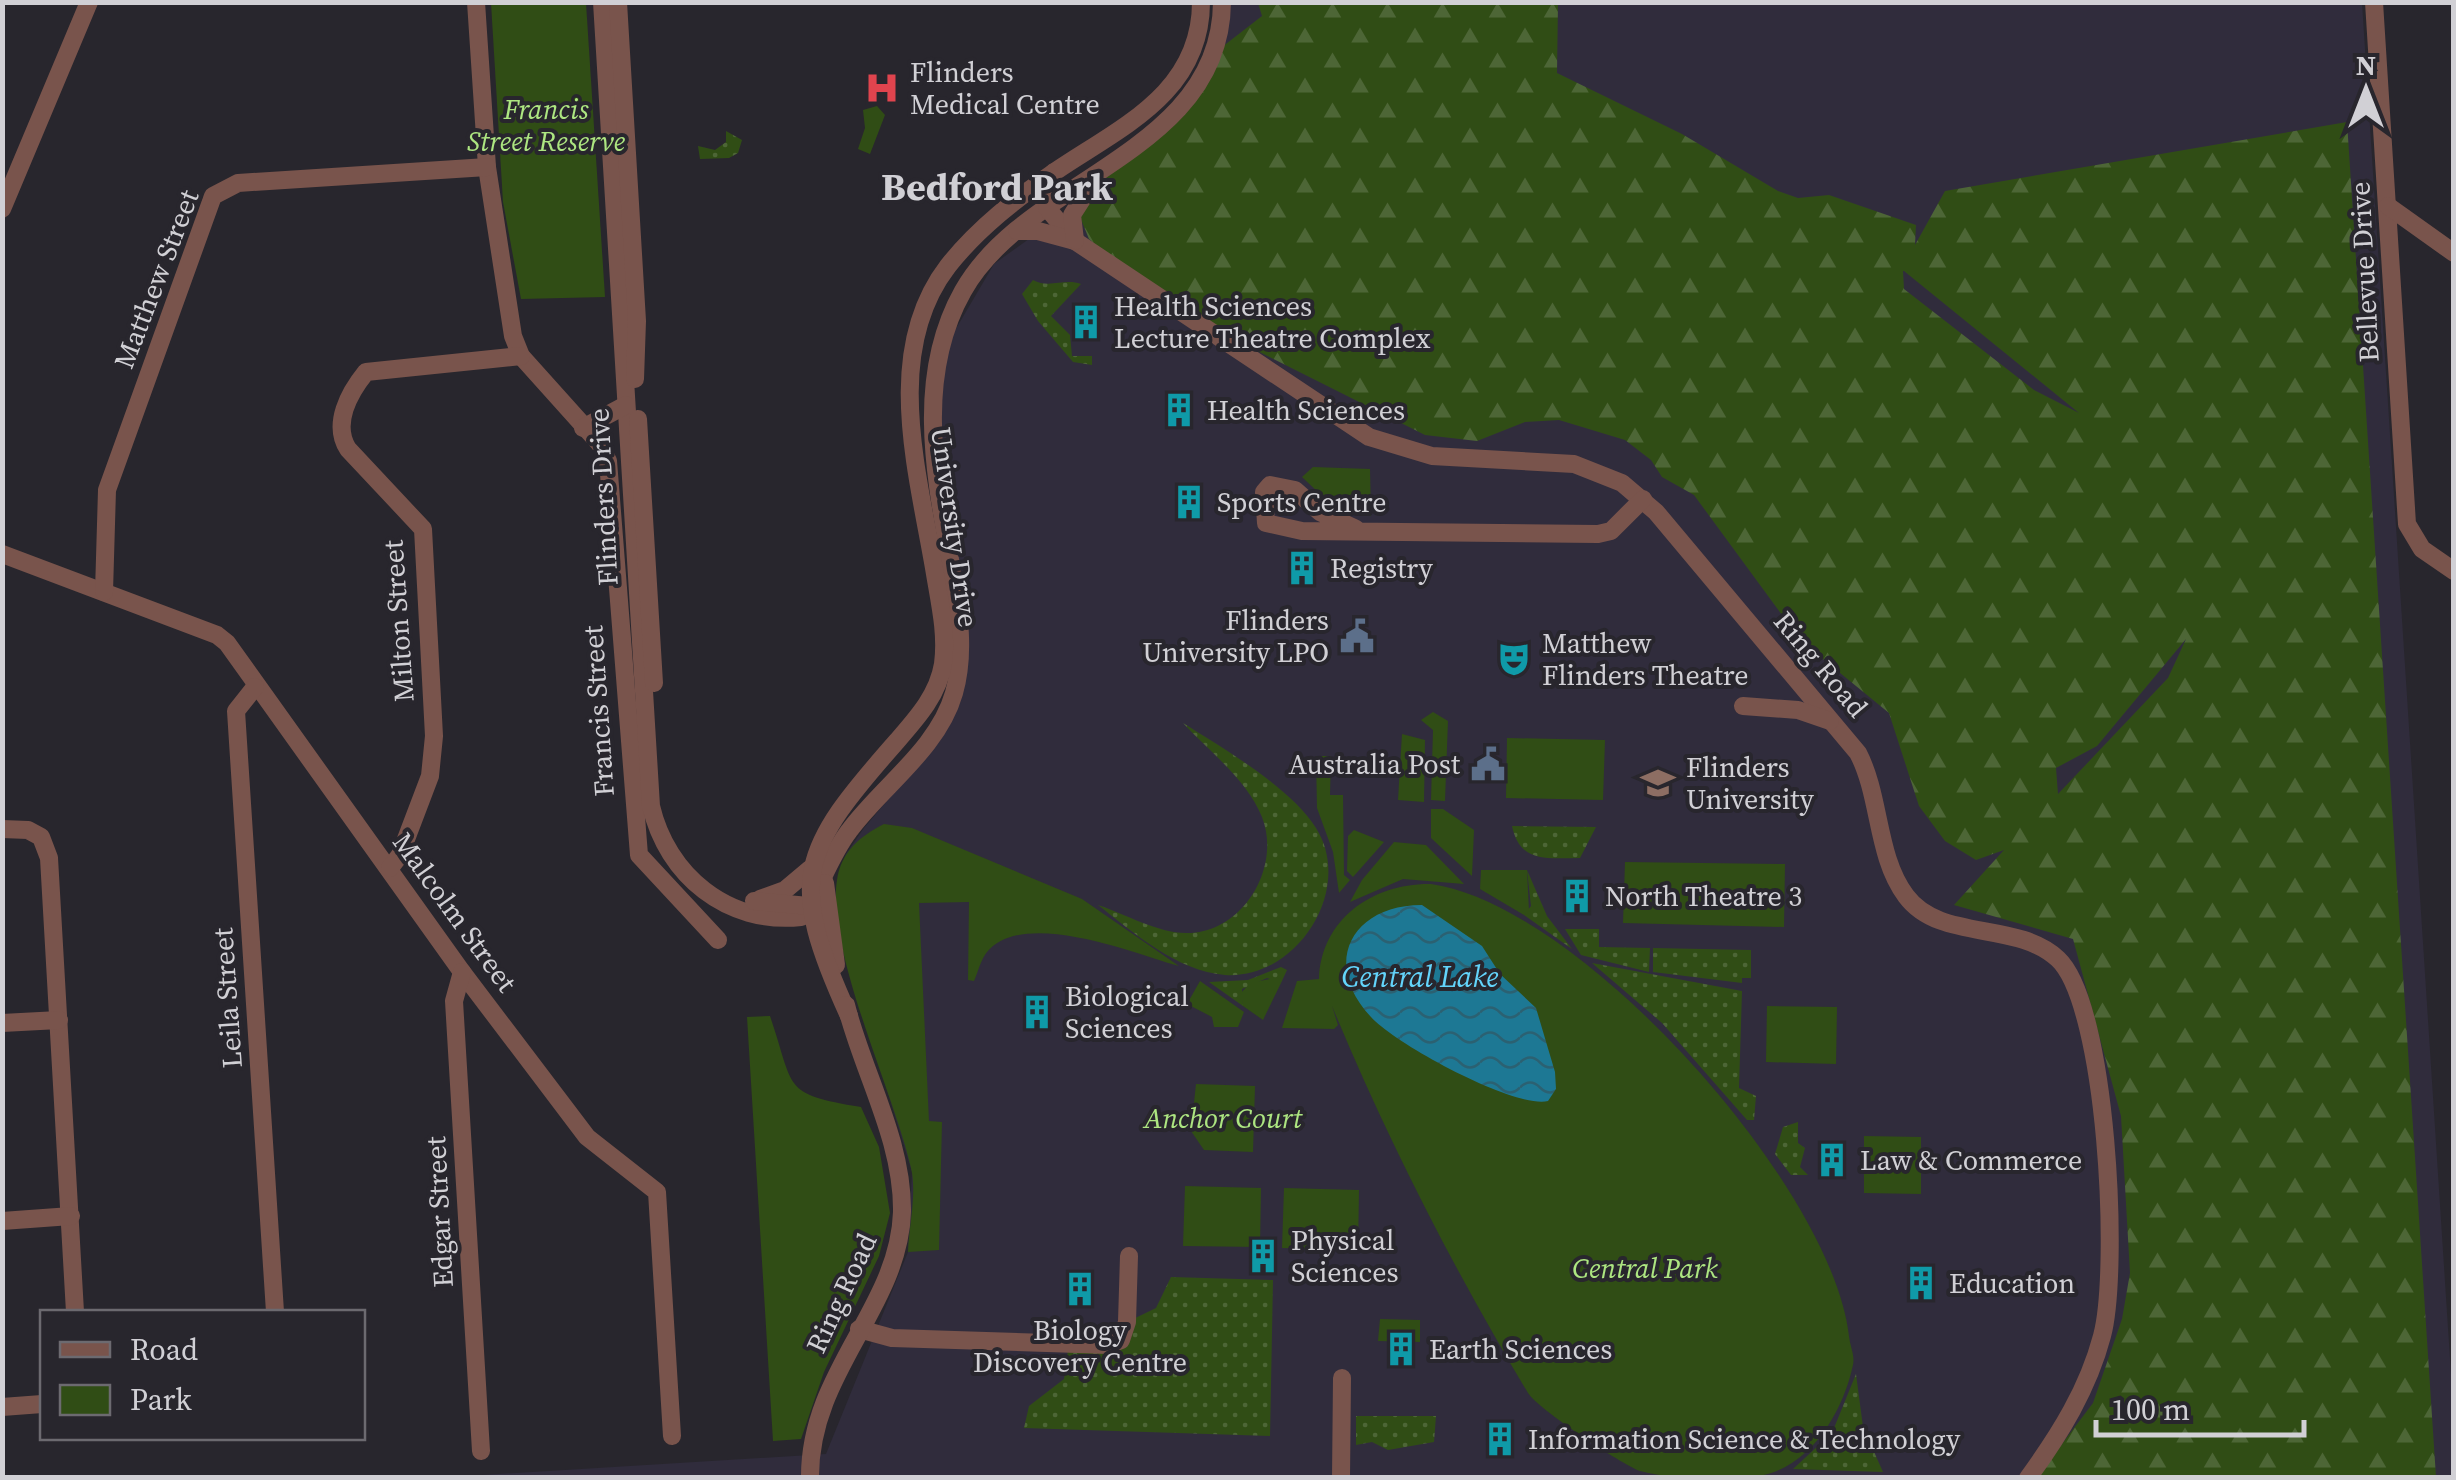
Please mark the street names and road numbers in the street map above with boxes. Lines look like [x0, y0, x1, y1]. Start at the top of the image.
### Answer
street label: Bellevue Drive [2340, 181, 2388, 363]
street label: Matthew Street [104, 183, 208, 374]
street label: Flinders Drive [579, 407, 627, 587]
street label: University Drive [922, 424, 988, 630]
street label: Milton Street [373, 538, 423, 703]
street label: Ring Road [1765, 603, 1877, 725]
street label: Francis Street [573, 623, 623, 798]
street label: Malcolm Street [384, 825, 526, 1000]
street label: Leila Street [203, 926, 251, 1069]
street label: Edgar Street [416, 1135, 462, 1289]
street label: Ring Road [797, 1227, 885, 1359]

